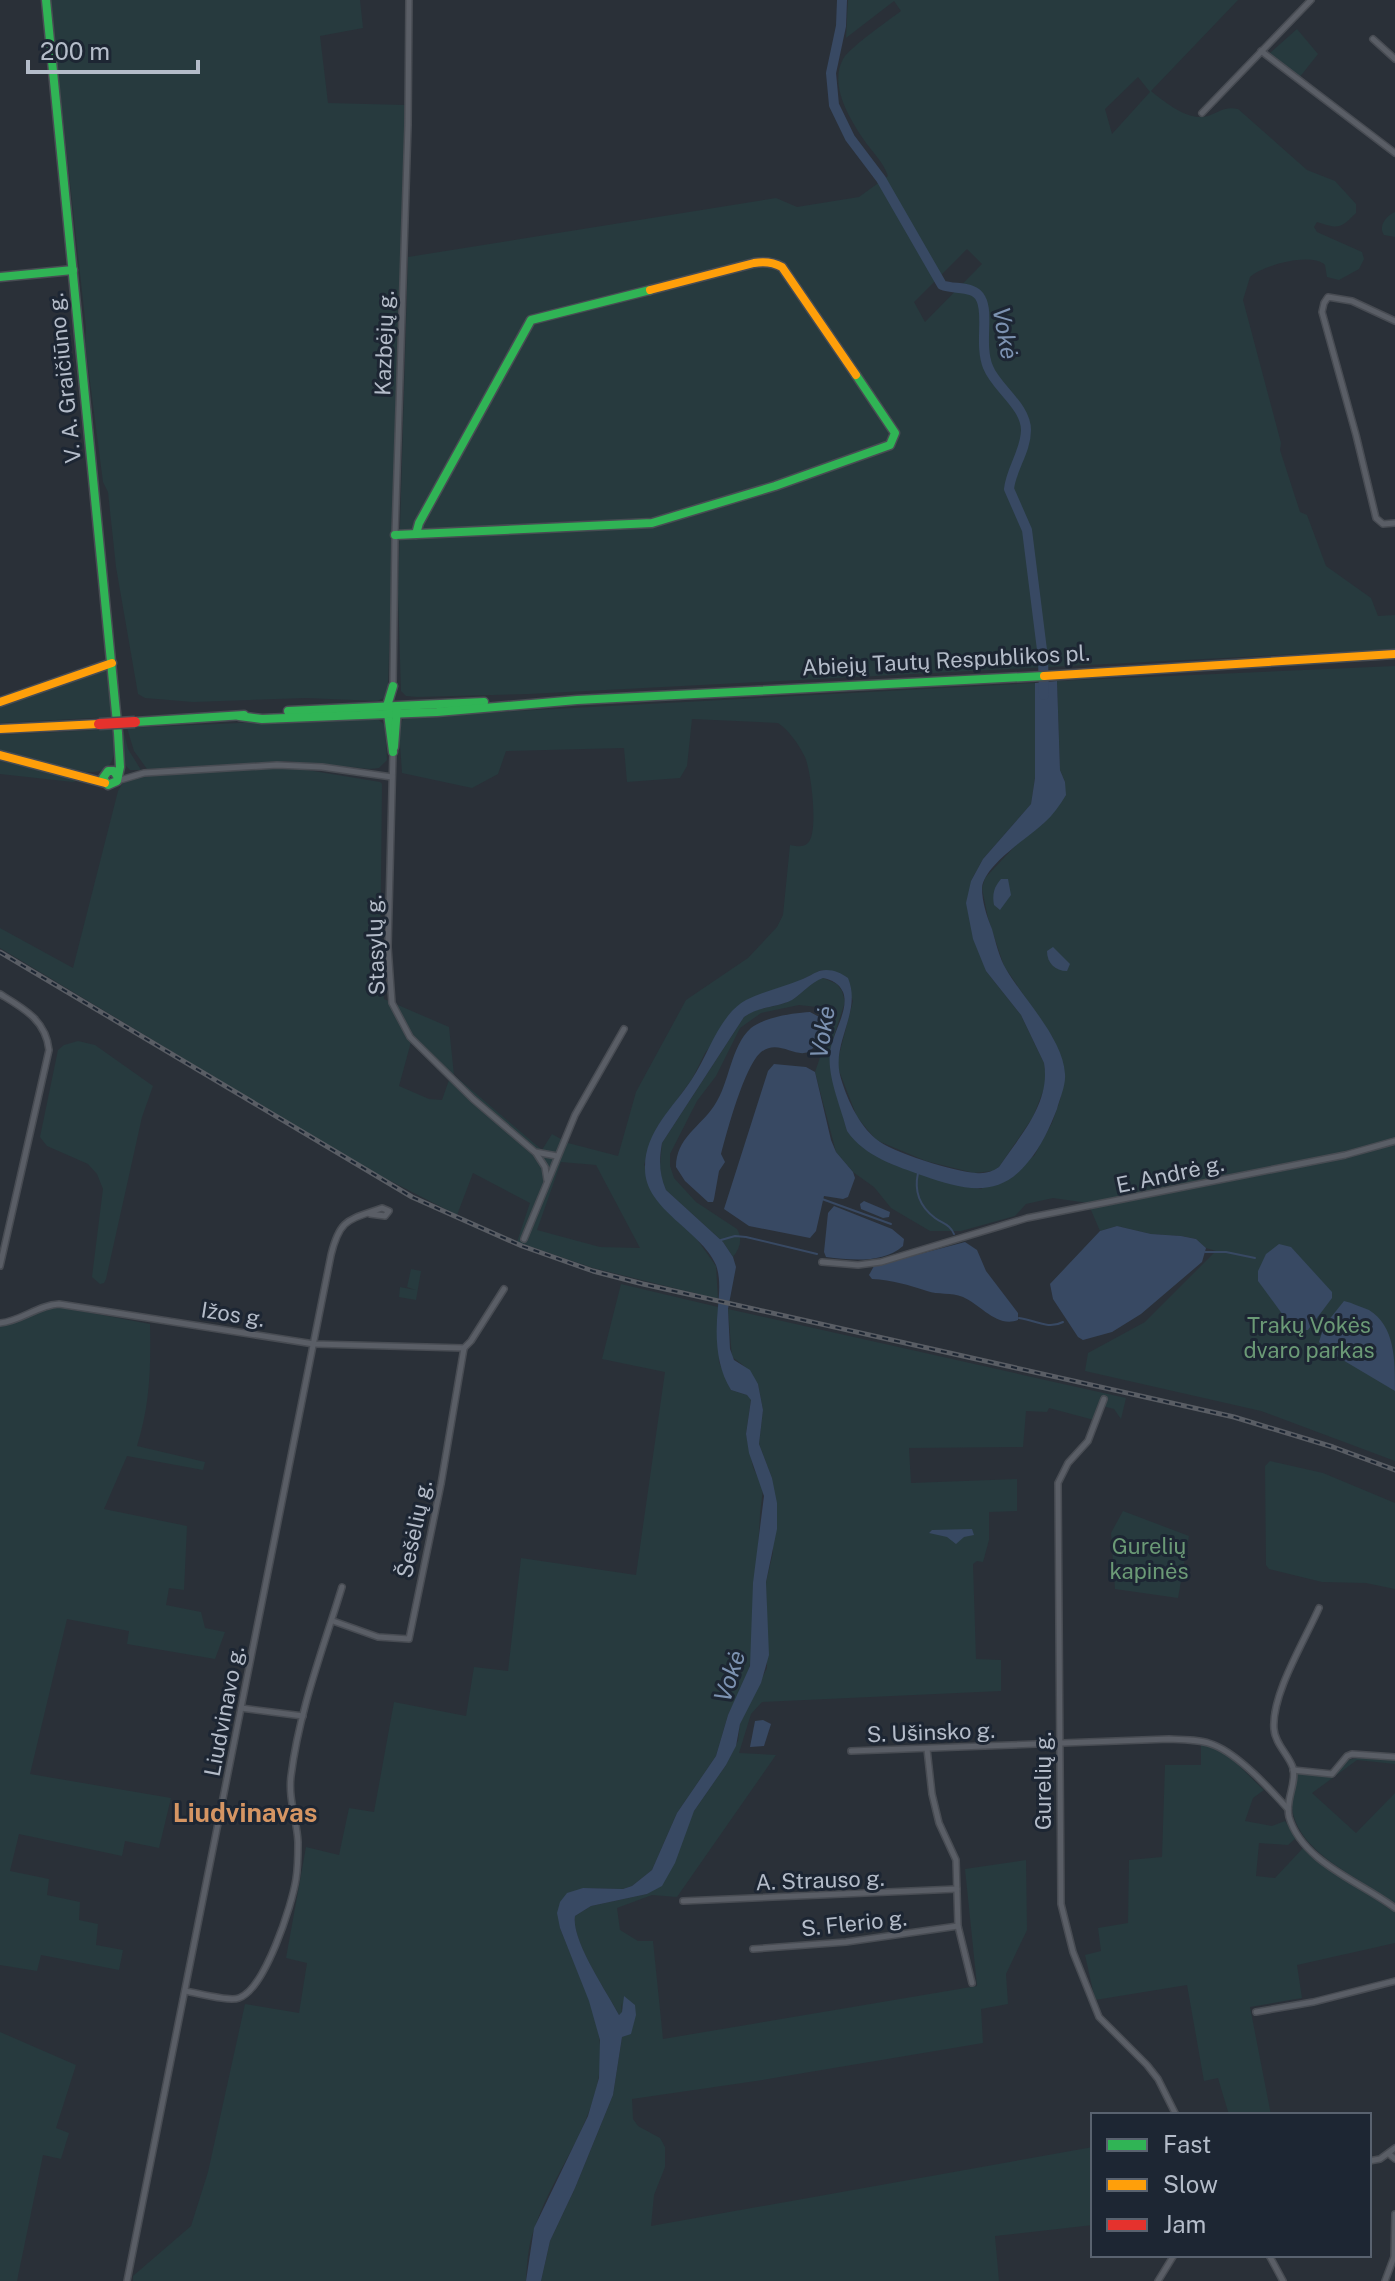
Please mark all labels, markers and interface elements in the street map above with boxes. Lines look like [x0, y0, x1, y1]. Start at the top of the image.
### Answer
scale bar [28, 24, 198, 74]
text: 200 m [40, 37, 110, 65]
street label: Kazbėjų g. [369, 290, 399, 396]
street label: V. A. Graičiūno g. [42, 292, 86, 464]
water label: Vokė [988, 305, 1024, 361]
street label: Abiejų Tautų Respublikos pl. [801, 639, 1091, 681]
street label: Stasylų g. [360, 894, 390, 996]
water label: Vokė [804, 1004, 840, 1060]
street label: E. Andrė g. [1114, 1150, 1226, 1198]
street label: Ižos g. [199, 1296, 267, 1332]
park label: Trakų Vokės dvaro parkas [1243, 1312, 1375, 1363]
street label: Šešėlių g. [391, 1478, 437, 1580]
park label: Gurelių kapinės [1109, 1533, 1189, 1584]
street label: Liudvinavo g. [199, 1644, 249, 1778]
water label: Vokė [708, 1647, 750, 1705]
street label: S. Ušinsko g. [866, 1717, 996, 1747]
street label: Gurelių g. [1030, 1732, 1056, 1830]
district label: Liudvinavas [173, 1797, 317, 1828]
street label: A. Strauso g. [755, 1865, 885, 1895]
street label: S. Flerio g. [800, 1905, 908, 1941]
legend [1091, 2113, 1371, 2257]
text: Fast [1163, 2130, 1211, 2158]
text: Slow [1163, 2170, 1218, 2198]
text: Jam [1163, 2210, 1206, 2238]

